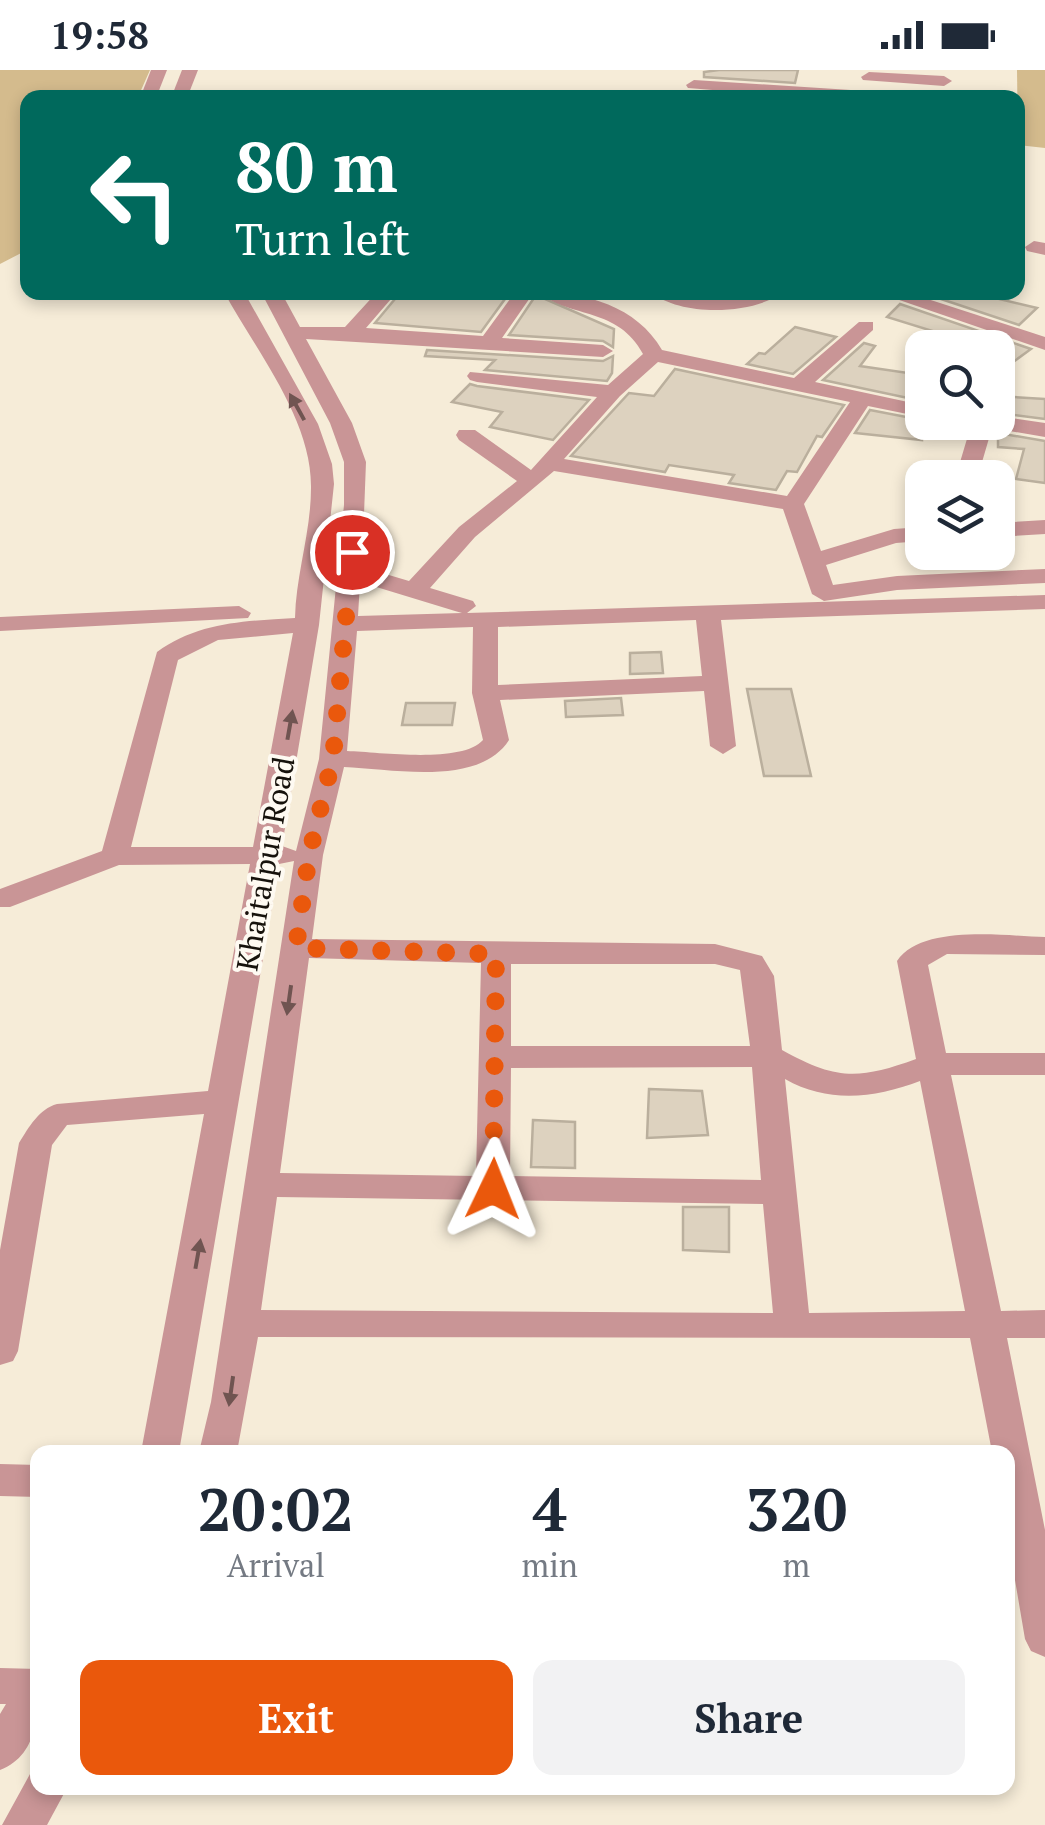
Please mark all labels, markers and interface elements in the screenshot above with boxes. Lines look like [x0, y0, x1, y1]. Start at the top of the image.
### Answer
text: 19:58 [50, 10, 149, 60]
text: 80 m [235, 119, 398, 212]
icon: left [70, 130, 200, 260]
text: Turn left [235, 208, 410, 268]
map controls [905, 330, 1015, 570]
button: search [905, 330, 1015, 440]
one-way arrow [288, 393, 305, 422]
button: layers [905, 460, 1015, 570]
pin [310, 510, 395, 595]
icon: arrive [325, 525, 380, 580]
one-way arrow [283, 708, 298, 740]
street label: Khaitalpur Road [227, 754, 304, 974]
one-way arrow [280, 985, 296, 1016]
position arrow [441, 1137, 545, 1241]
one-way arrow [191, 1237, 206, 1269]
one-way arrow [223, 1375, 239, 1407]
text: 20:02 [198, 1469, 354, 1548]
text: 4 [533, 1469, 567, 1548]
text: 320 [746, 1469, 847, 1548]
text: Arrival [227, 1544, 325, 1586]
text: min [522, 1544, 578, 1586]
text: m [783, 1544, 810, 1586]
button: Exit [80, 1660, 513, 1775]
button: Share [533, 1660, 965, 1775]

